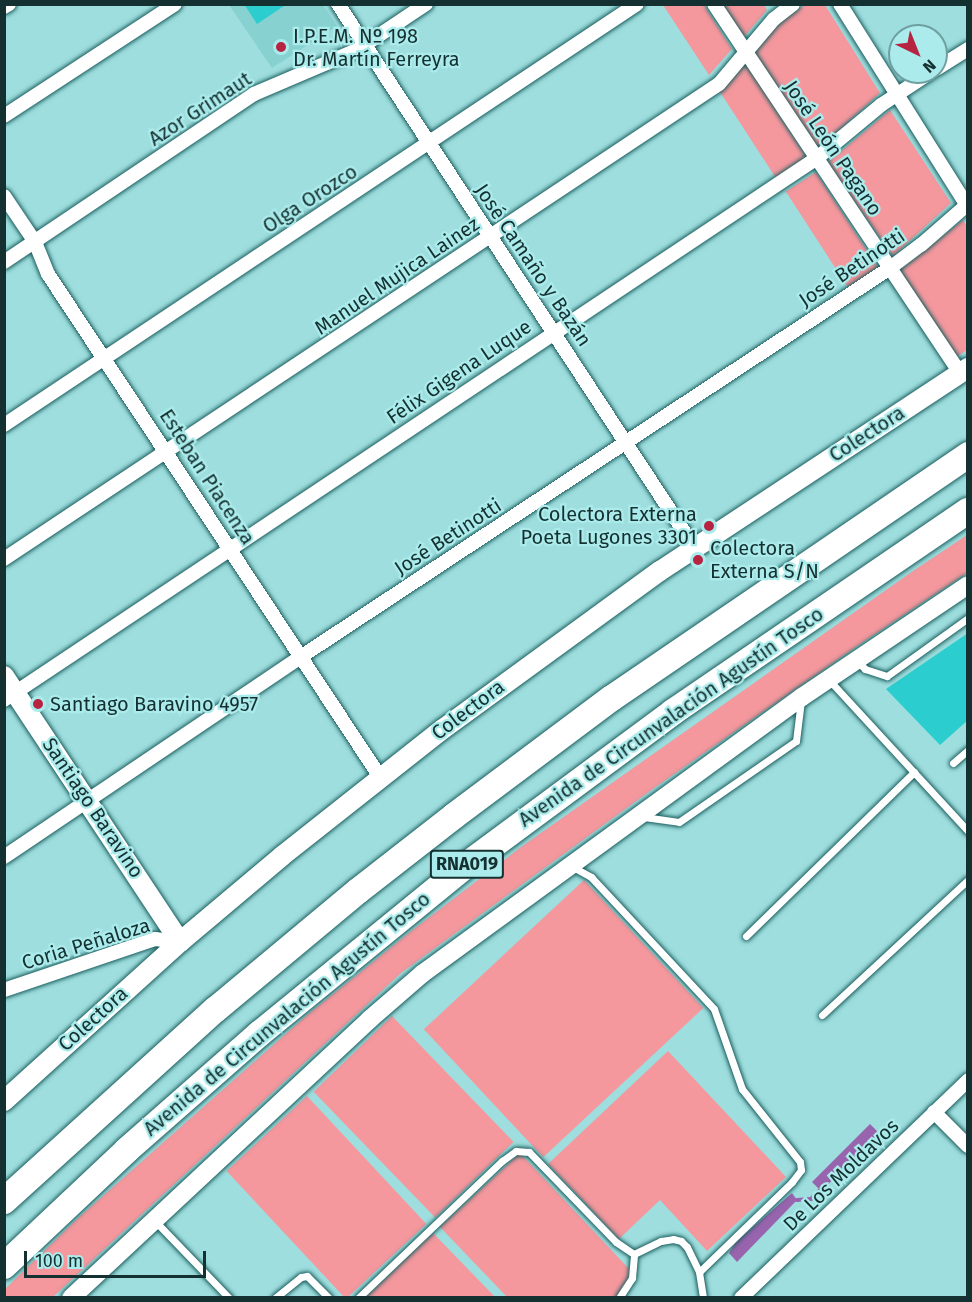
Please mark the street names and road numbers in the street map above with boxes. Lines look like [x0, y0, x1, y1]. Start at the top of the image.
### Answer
street label: Azor Grimaut [144, 67, 256, 151]
street label: José León Pagano [779, 76, 887, 220]
street label: Olga Orozco [258, 160, 362, 238]
street label: José Camaño y Bazán [470, 179, 596, 351]
street label: Manuel Mujica Lainez [310, 212, 484, 340]
street label: José Betinotti [794, 224, 910, 312]
street label: Félix Gigena Luque [382, 315, 536, 429]
street label: Colectora [825, 401, 909, 467]
street label: Esteban Piacenza [154, 405, 260, 549]
street label: José Betinotti [390, 494, 506, 580]
street label: Avenida de Circunvalación Agustín Tosco [514, 602, 828, 832]
street label: Colectora [427, 675, 509, 745]
street label: Santiago Baravino [37, 733, 149, 883]
road number: RNA019 [430, 849, 504, 879]
street label: Avenida de Circunvalación Agustín Tosco [139, 887, 435, 1141]
street label: Coria Peñaloza [19, 913, 153, 975]
street label: Colectora [53, 982, 133, 1056]
street label: De Los Moldavos [778, 1114, 904, 1236]

